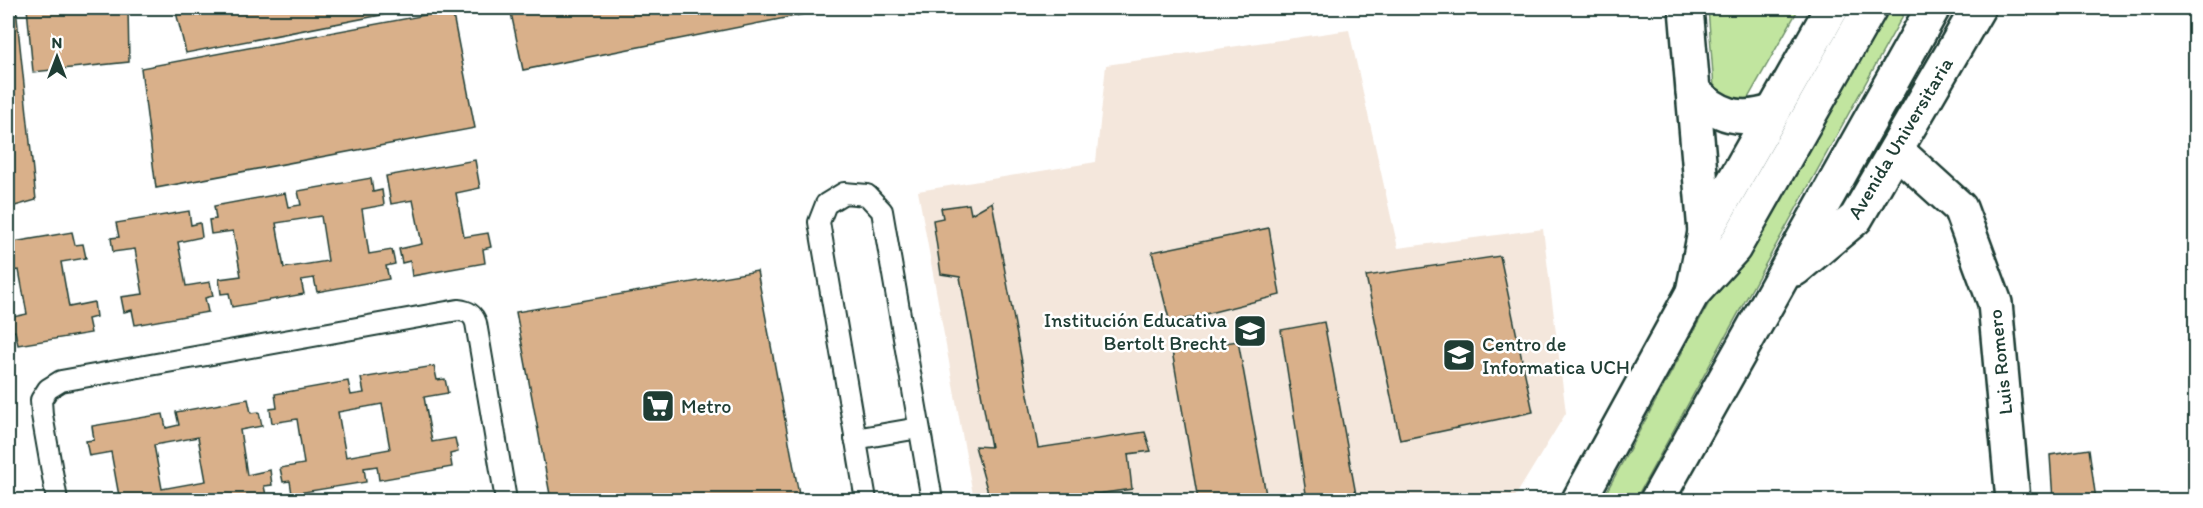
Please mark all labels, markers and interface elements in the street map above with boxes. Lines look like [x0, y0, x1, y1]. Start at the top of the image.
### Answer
north arrow [27, 27, 87, 87]
text: N [52, 33, 62, 52]
street label: Avenida Universitaria [1842, 52, 1958, 223]
place label: Institución Educativa Bertolt Brecht [1044, 308, 1228, 355]
street label: Luis Romero [1983, 308, 2017, 416]
school or university icon: Institución Educativa Bertolt Brecht [1232, 313, 1268, 349]
place label: Centro de Informatica UCH [1482, 332, 1630, 379]
school or university icon: Centro de Informatica UCH [1441, 337, 1477, 373]
supermarket icon: Metro [640, 388, 676, 424]
place label: Metro [681, 394, 731, 418]

